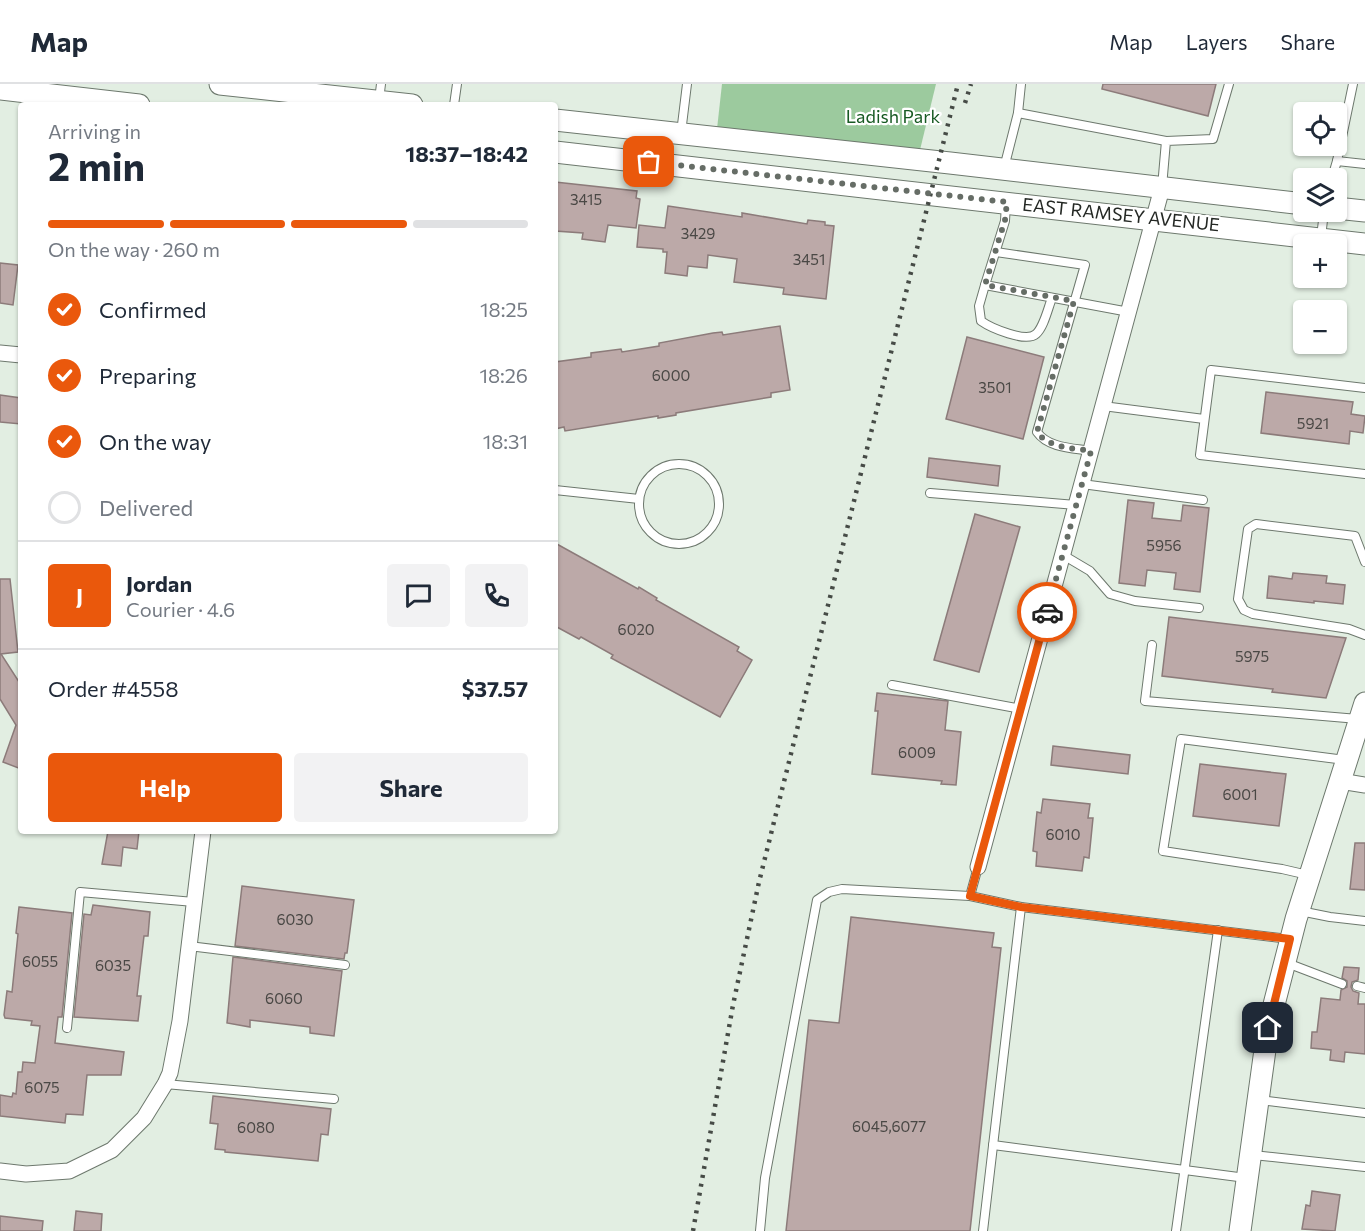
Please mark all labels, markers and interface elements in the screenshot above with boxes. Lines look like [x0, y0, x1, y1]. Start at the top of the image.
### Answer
text: Map [30, 24, 88, 58]
text: Map [1109, 29, 1153, 54]
text: Layers [1186, 29, 1248, 54]
text: Share [1281, 29, 1335, 54]
map controls [1293, 102, 1347, 354]
button: locate [1293, 102, 1347, 156]
park label: Ladish Park [846, 105, 940, 127]
text: Arriving in [48, 119, 141, 143]
pin [623, 136, 674, 187]
text: 18:37–18:42 [405, 140, 528, 167]
text: 2 min [48, 141, 145, 189]
icon: bag [632, 145, 665, 178]
button: layers [1293, 168, 1347, 222]
house number: 3415 [570, 190, 602, 208]
street label: EAST RAMSEY AVENUE [1021, 193, 1221, 235]
house number: 3429 [681, 224, 715, 242]
button: + [1293, 234, 1347, 288]
text: On the way · 260 m [48, 237, 220, 261]
house number: 3451 [793, 250, 825, 268]
icon: check [48, 293, 81, 326]
text: Confirmed [99, 296, 206, 323]
text: 18:25 [480, 297, 528, 321]
button: − [1293, 300, 1347, 354]
icon: check [48, 359, 81, 392]
text: Preparing [99, 362, 196, 389]
text: 18:26 [479, 363, 528, 387]
house number: 6000 [652, 366, 690, 384]
house number: 3501 [978, 378, 1012, 396]
house number: 5921 [1297, 414, 1329, 432]
icon: check [48, 425, 81, 458]
text: On the way [99, 428, 211, 455]
text: 18:31 [483, 429, 528, 453]
text: Delivered [99, 494, 193, 521]
house number: 5956 [1146, 536, 1182, 554]
button: chat [387, 564, 450, 627]
button: phone [465, 564, 528, 627]
text: Jordan [126, 570, 192, 597]
text: J [76, 582, 83, 609]
courier [1017, 582, 1077, 642]
icon: car [1031, 596, 1064, 629]
text: Courier · 4.6 [126, 597, 235, 621]
house number: 6020 [618, 620, 654, 638]
house number: 5975 [1235, 647, 1269, 665]
text: Order #4558 [48, 675, 179, 702]
text: $37.57 [462, 675, 528, 702]
house number: 6009 [898, 743, 936, 761]
button: Help [48, 753, 282, 822]
button: Share [294, 753, 528, 822]
house number: 6001 [1222, 785, 1258, 803]
house number: 6010 [1045, 825, 1081, 843]
house number: 6030 [276, 910, 314, 928]
house number: 6055 [22, 952, 58, 970]
house number: 6035 [95, 956, 131, 974]
house number: 6060 [265, 989, 303, 1007]
pin [1242, 1002, 1293, 1053]
icon: home [1251, 1011, 1284, 1044]
house number: 6075 [24, 1078, 60, 1096]
house number: 6045,6077 [852, 1117, 926, 1135]
house number: 6080 [237, 1118, 275, 1136]

